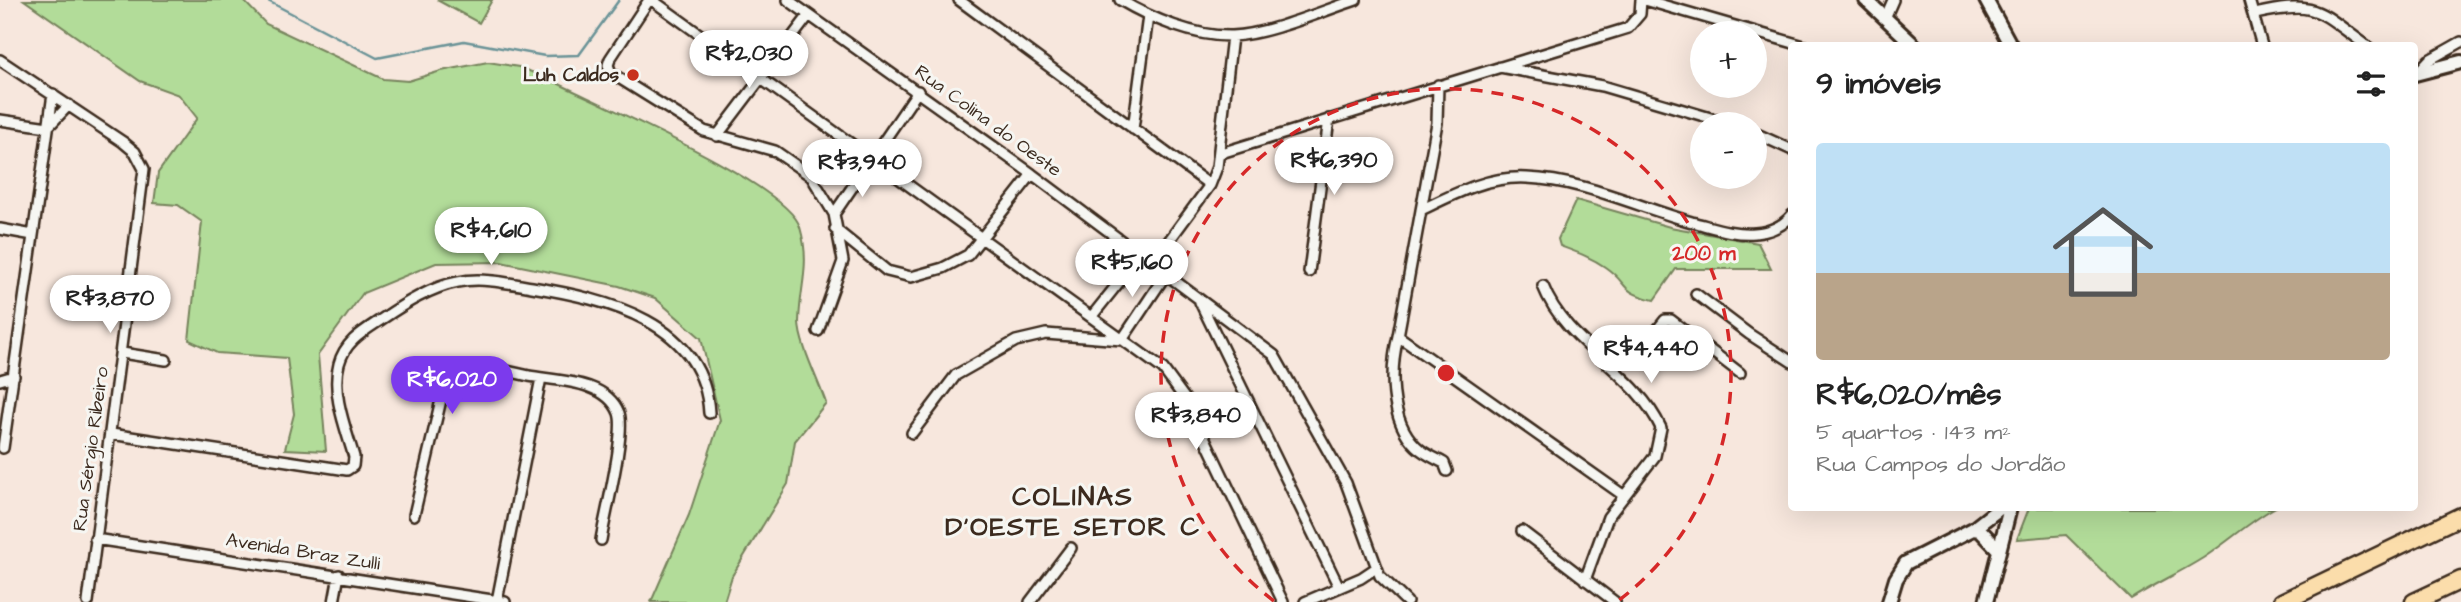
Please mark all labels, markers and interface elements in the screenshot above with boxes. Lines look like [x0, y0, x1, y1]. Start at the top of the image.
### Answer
map controls [1690, 21, 1767, 189]
button: + [1690, 21, 1767, 98]
pin: R$2,030 [684, 31, 814, 90]
text: R$2,030 [705, 37, 793, 69]
street label: Rua Colina do Oeste [909, 58, 1067, 184]
place label: Luh Caldos [523, 62, 619, 89]
text: 9 imóveis [1816, 63, 1941, 105]
icon: filters [2352, 65, 2390, 103]
marker: Luh Caldos [625, 67, 641, 83]
button: − [1690, 112, 1767, 189]
pin: R$6,390 [1269, 138, 1399, 197]
pin: R$3,940 [797, 140, 927, 199]
text: R$6,390 [1290, 144, 1378, 176]
text: R$3,940 [818, 146, 906, 178]
icon: home [2040, 189, 2166, 315]
pin: R$4,610 [426, 208, 556, 267]
text: R$4,610 [451, 214, 531, 246]
text: 200 m [1671, 239, 1736, 268]
pin: R$5,160 [1067, 240, 1197, 299]
text: R$5,160 [1091, 246, 1173, 278]
pin: R$3,870 [45, 276, 175, 335]
text: R$3,870 [66, 282, 154, 314]
pin: R$4,440 [1586, 326, 1716, 385]
text: R$4,440 [1604, 332, 1698, 364]
pin: R$6,020 [387, 356, 517, 416]
centre of rings [1434, 361, 1458, 385]
text: R$6,020 [407, 363, 497, 395]
street label: Rua Sérgio Ribeiro [66, 365, 117, 533]
text: R$6,020/mês [1816, 374, 2002, 416]
pin: R$3,840 [1131, 392, 1261, 452]
text: R$3,840 [1151, 399, 1241, 431]
text: 5 quartos · 143 m² [1816, 416, 2011, 448]
text: Rua Campos do Jordão [1816, 448, 2066, 480]
district label: COLINAS D'OESTE SETOR C [945, 479, 1201, 545]
street label: Avenida Braz Zulli [224, 526, 382, 578]

